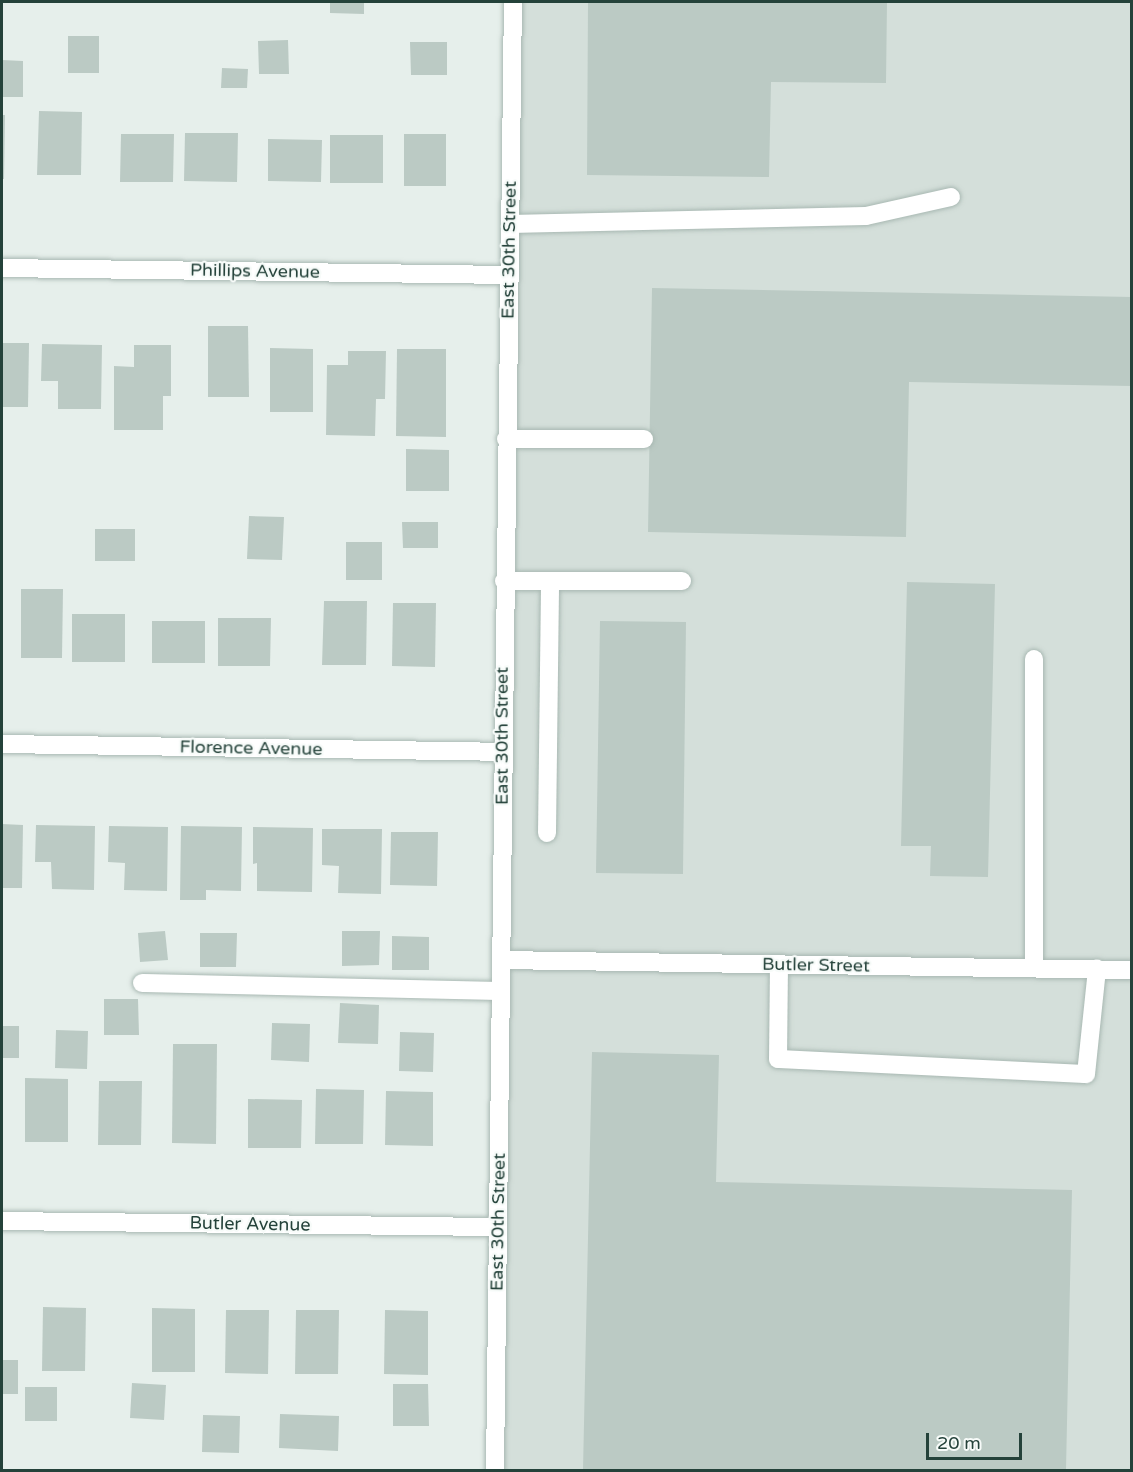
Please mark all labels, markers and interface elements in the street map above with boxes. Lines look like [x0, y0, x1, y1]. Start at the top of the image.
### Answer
street label: East 30th Street [497, 181, 521, 319]
street label: Phillips Avenue [190, 259, 320, 283]
street label: East 30th Street [491, 667, 513, 805]
street label: Florence Avenue [179, 736, 323, 760]
street label: Butler Street [762, 953, 870, 977]
street label: East 30th Street [486, 1153, 510, 1291]
street label: Butler Avenue [189, 1212, 311, 1236]
scale bar [929, 1421, 1025, 1459]
text: 20 m [937, 1432, 981, 1454]

